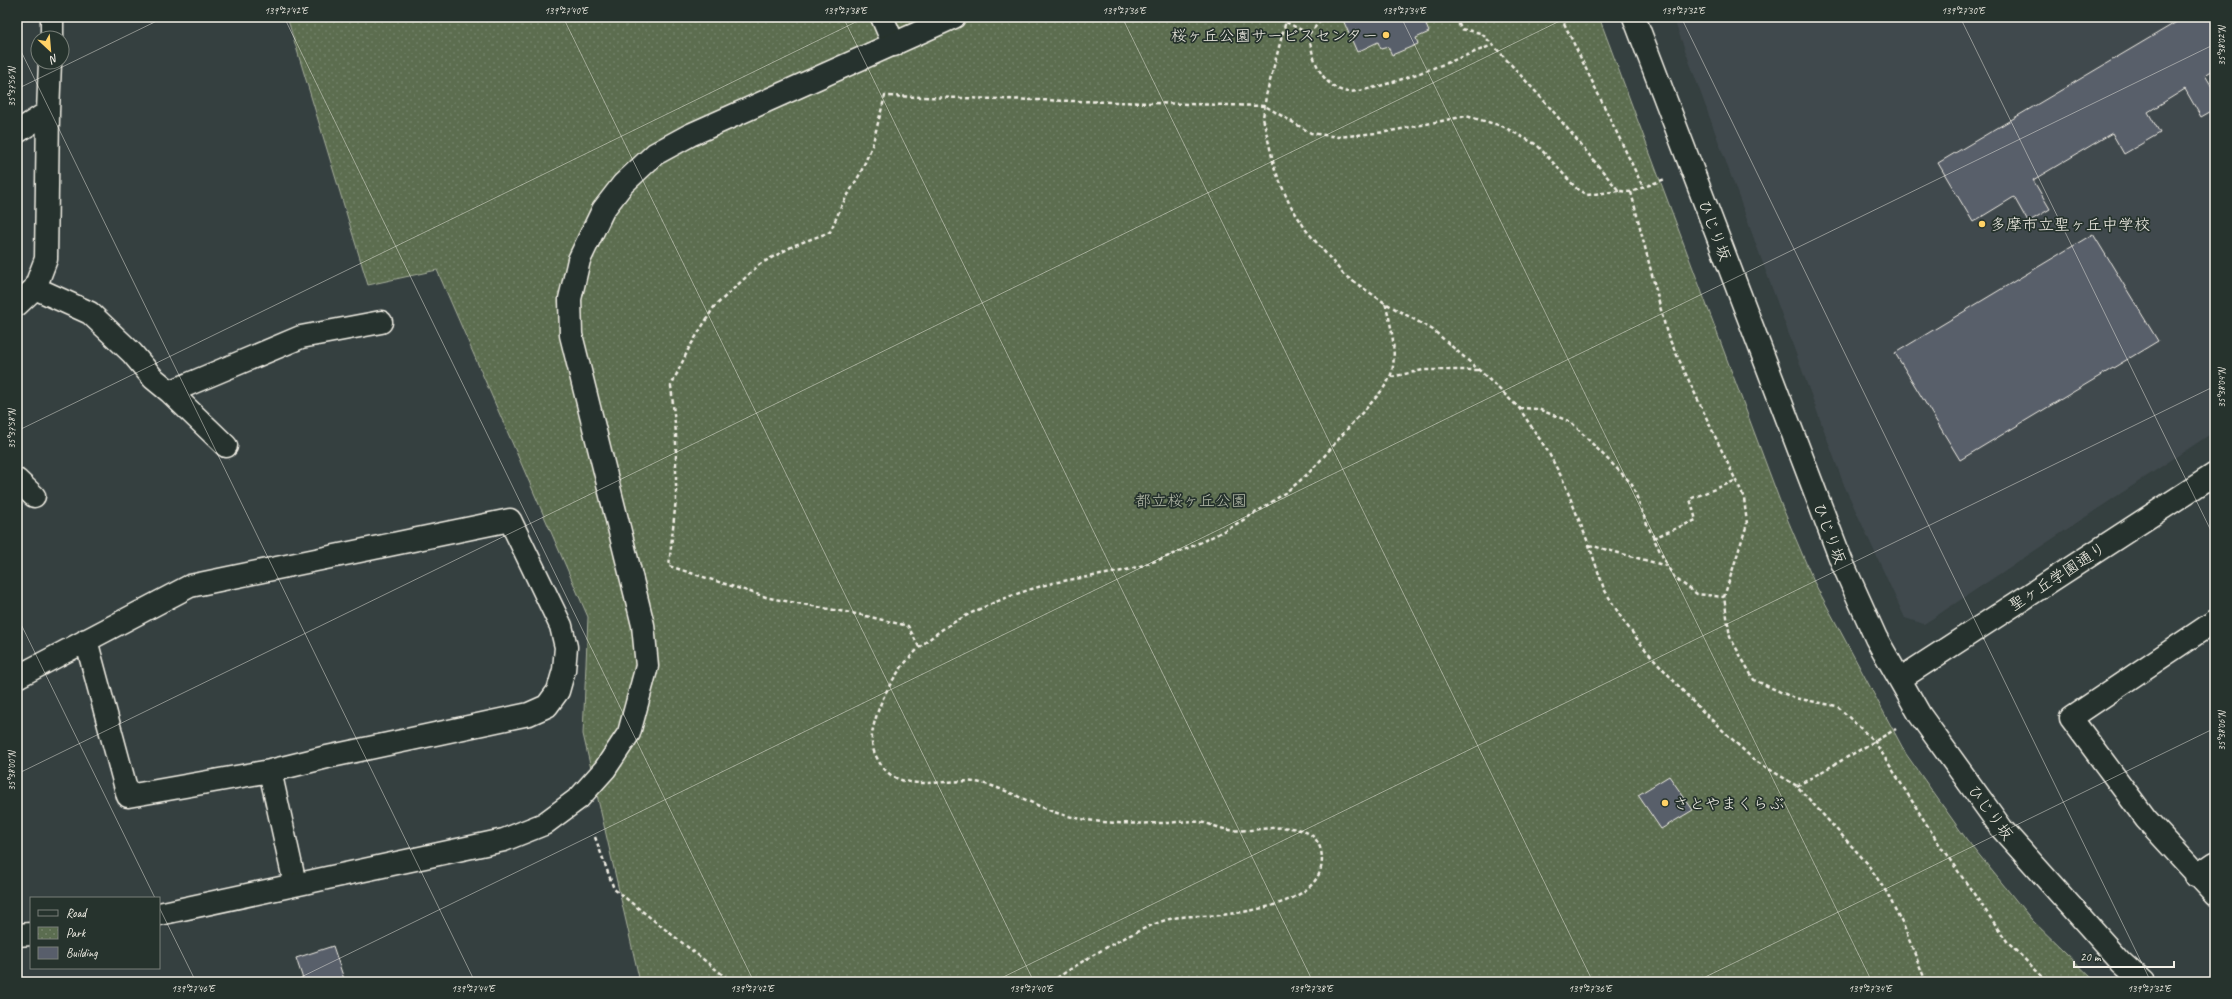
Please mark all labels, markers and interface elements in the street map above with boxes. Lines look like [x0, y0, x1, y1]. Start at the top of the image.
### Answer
text: 139°27'42"E [264, 4, 309, 17]
text: 139°27'40"E [544, 4, 589, 17]
text: 139°27'38"E [823, 4, 868, 17]
text: 139°27'36"E [1102, 4, 1147, 17]
text: 139°27'34"E [1382, 4, 1427, 17]
text: 139°27'32"E [1661, 4, 1706, 17]
text: 139°27'30"E [1941, 4, 1986, 17]
text: 35°38'02"N [2215, 24, 2228, 66]
place label: 桜ヶ丘公園サービスセンター [1171, 26, 1378, 46]
north arrow [30, 30, 70, 70]
marker: 桜ヶ丘公園サービスセンター [1381, 30, 1391, 40]
text: N [46, 51, 61, 68]
text: 35°37'56"N [5, 65, 18, 107]
street label: ひじり坂 [1693, 197, 1735, 264]
place label: 多摩市立聖ヶ丘中学校 [1990, 215, 2150, 235]
marker: 多摩市立聖ヶ丘中学校 [1977, 219, 1987, 229]
text: 35°38'04"N [2215, 366, 2228, 408]
text: 35°37'58"N [5, 407, 18, 449]
park label: 都立桜ヶ丘公園 [1135, 491, 1247, 511]
street label: ひじり坂 [1808, 500, 1850, 567]
street label: 聖ヶ丘学園通り [2005, 538, 2110, 616]
text: 35°38'06"N [2215, 709, 2228, 751]
text: 35°38'00"N [5, 749, 18, 791]
street label: ひじり坂 [1963, 781, 2017, 844]
place label: さとやまくらぶ [1673, 794, 1785, 814]
marker: さとやまくらぶ [1660, 798, 1670, 808]
legend [30, 897, 160, 969]
text: Road [66, 905, 88, 921]
text: Park [66, 925, 87, 941]
scale bar [2074, 943, 2174, 969]
text: Building [66, 945, 98, 961]
text: 20 m [2080, 949, 2102, 965]
text: 139°27'46"E [171, 982, 216, 995]
text: 139°27'44"E [451, 982, 496, 995]
text: 139°27'42"E [730, 982, 775, 995]
text: 139°27'40"E [1009, 982, 1054, 995]
text: 139°27'38"E [1289, 982, 1334, 995]
text: 139°27'36"E [1568, 982, 1613, 995]
text: 139°27'34"E [1848, 982, 1893, 995]
text: 139°27'32"E [2127, 982, 2172, 995]

